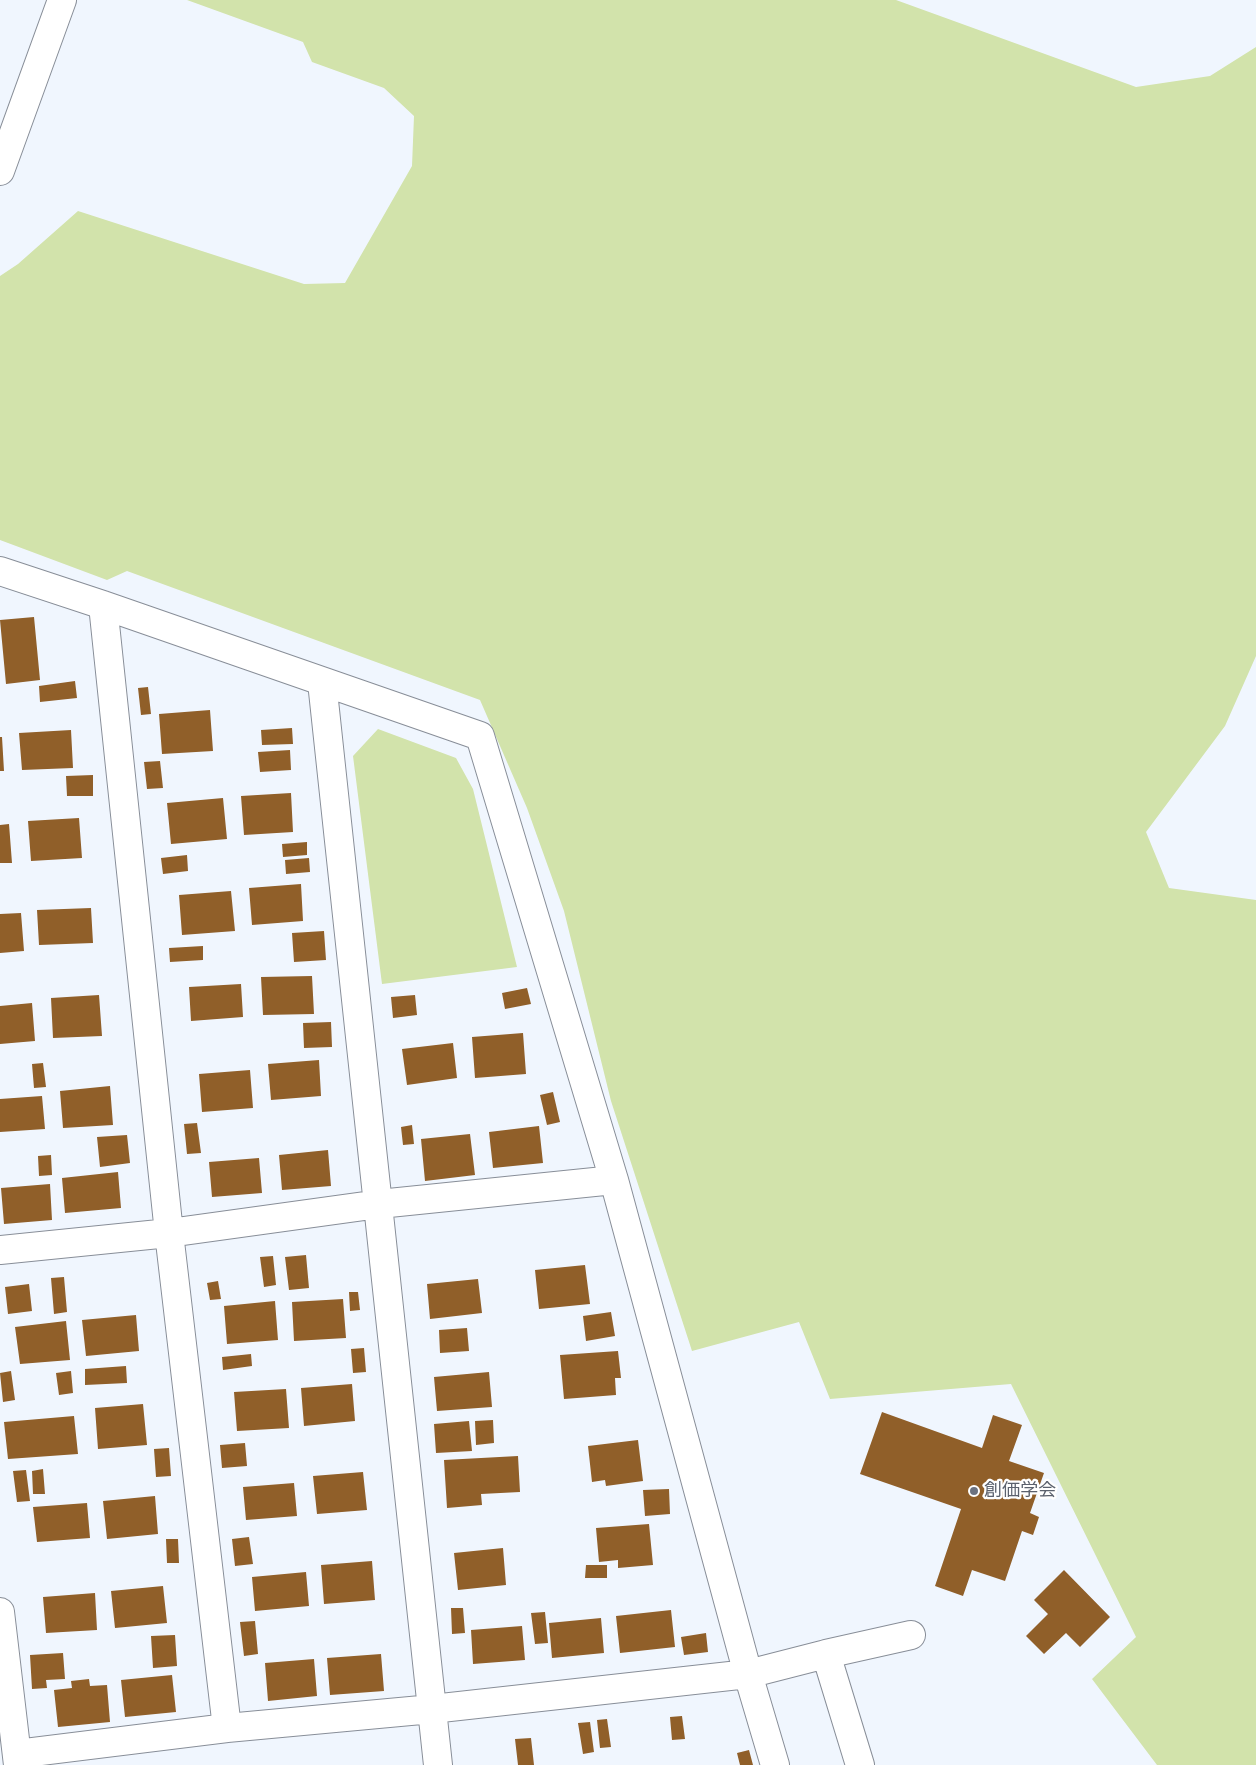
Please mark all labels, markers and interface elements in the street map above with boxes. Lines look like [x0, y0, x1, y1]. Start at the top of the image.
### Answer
place label: 創価学会 [984, 1480, 1056, 1502]
marker: 創価学会 [968, 1485, 980, 1497]

